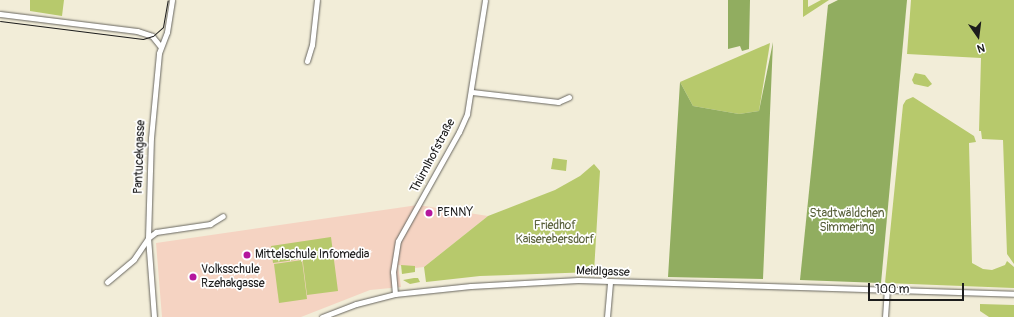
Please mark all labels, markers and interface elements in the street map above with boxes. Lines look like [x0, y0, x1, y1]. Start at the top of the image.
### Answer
north arrow [958, 16, 998, 56]
text: N [976, 41, 986, 55]
street label: Thürnlhofstraße [407, 116, 459, 196]
street label: Pantucekgasse [132, 120, 148, 194]
place label: PENNY [437, 206, 473, 220]
park label: Stadtwäldchen Simmering [810, 207, 884, 235]
marker: PENNY [424, 208, 434, 218]
park label: Friedhof Kaiserebersdorf [516, 219, 594, 247]
place label: Mittelschule Infomedia [255, 248, 369, 262]
marker: Mittelschule Infomedia [242, 250, 252, 260]
place label: Volksschule Rzehakgasse [201, 263, 265, 291]
street label: Meidlgasse [576, 264, 630, 280]
marker: Volksschule Rzehakgasse [188, 272, 198, 282]
scale bar [870, 275, 966, 301]
text: 100 m [875, 282, 909, 297]

